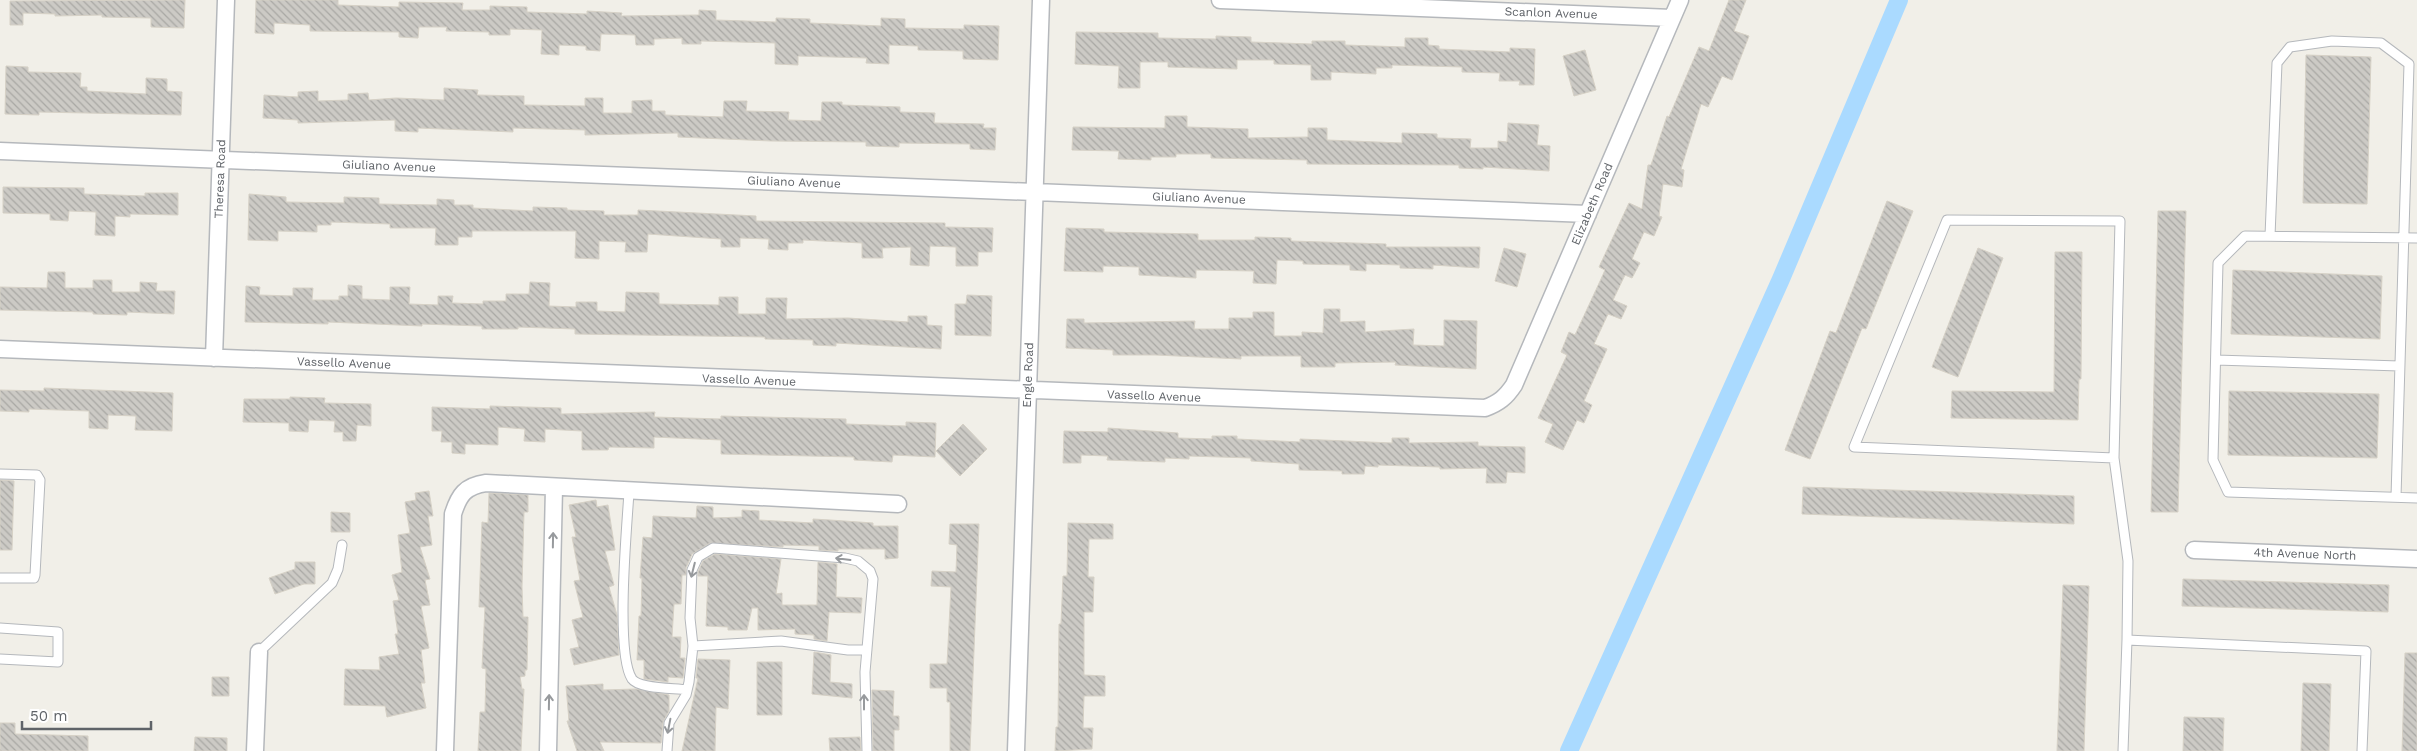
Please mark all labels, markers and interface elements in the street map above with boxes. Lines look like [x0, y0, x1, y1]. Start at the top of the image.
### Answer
street label: Scanlon Avenue [1504, 4, 1598, 22]
street label: Theresa Road [212, 139, 228, 219]
street label: Giuliano Avenue [342, 157, 436, 175]
street label: Elizabeth Road [1568, 161, 1616, 247]
street label: Giuliano Avenue [747, 173, 841, 191]
street label: Giuliano Avenue [1152, 189, 1246, 207]
street label: Engle Road [1020, 342, 1036, 408]
street label: Vassello Avenue [297, 354, 391, 372]
street label: Vassello Avenue [702, 371, 796, 389]
street label: Vassello Avenue [1107, 387, 1201, 405]
one-way arrow [548, 532, 558, 548]
street label: 4th Avenue North [2253, 545, 2357, 563]
one-way arrow [836, 554, 852, 564]
one-way arrow [688, 562, 698, 578]
one-way arrow [544, 695, 554, 711]
one-way arrow [859, 695, 869, 711]
scale bar [22, 698, 151, 730]
text: 50 m [30, 707, 67, 725]
one-way arrow [664, 718, 673, 734]

